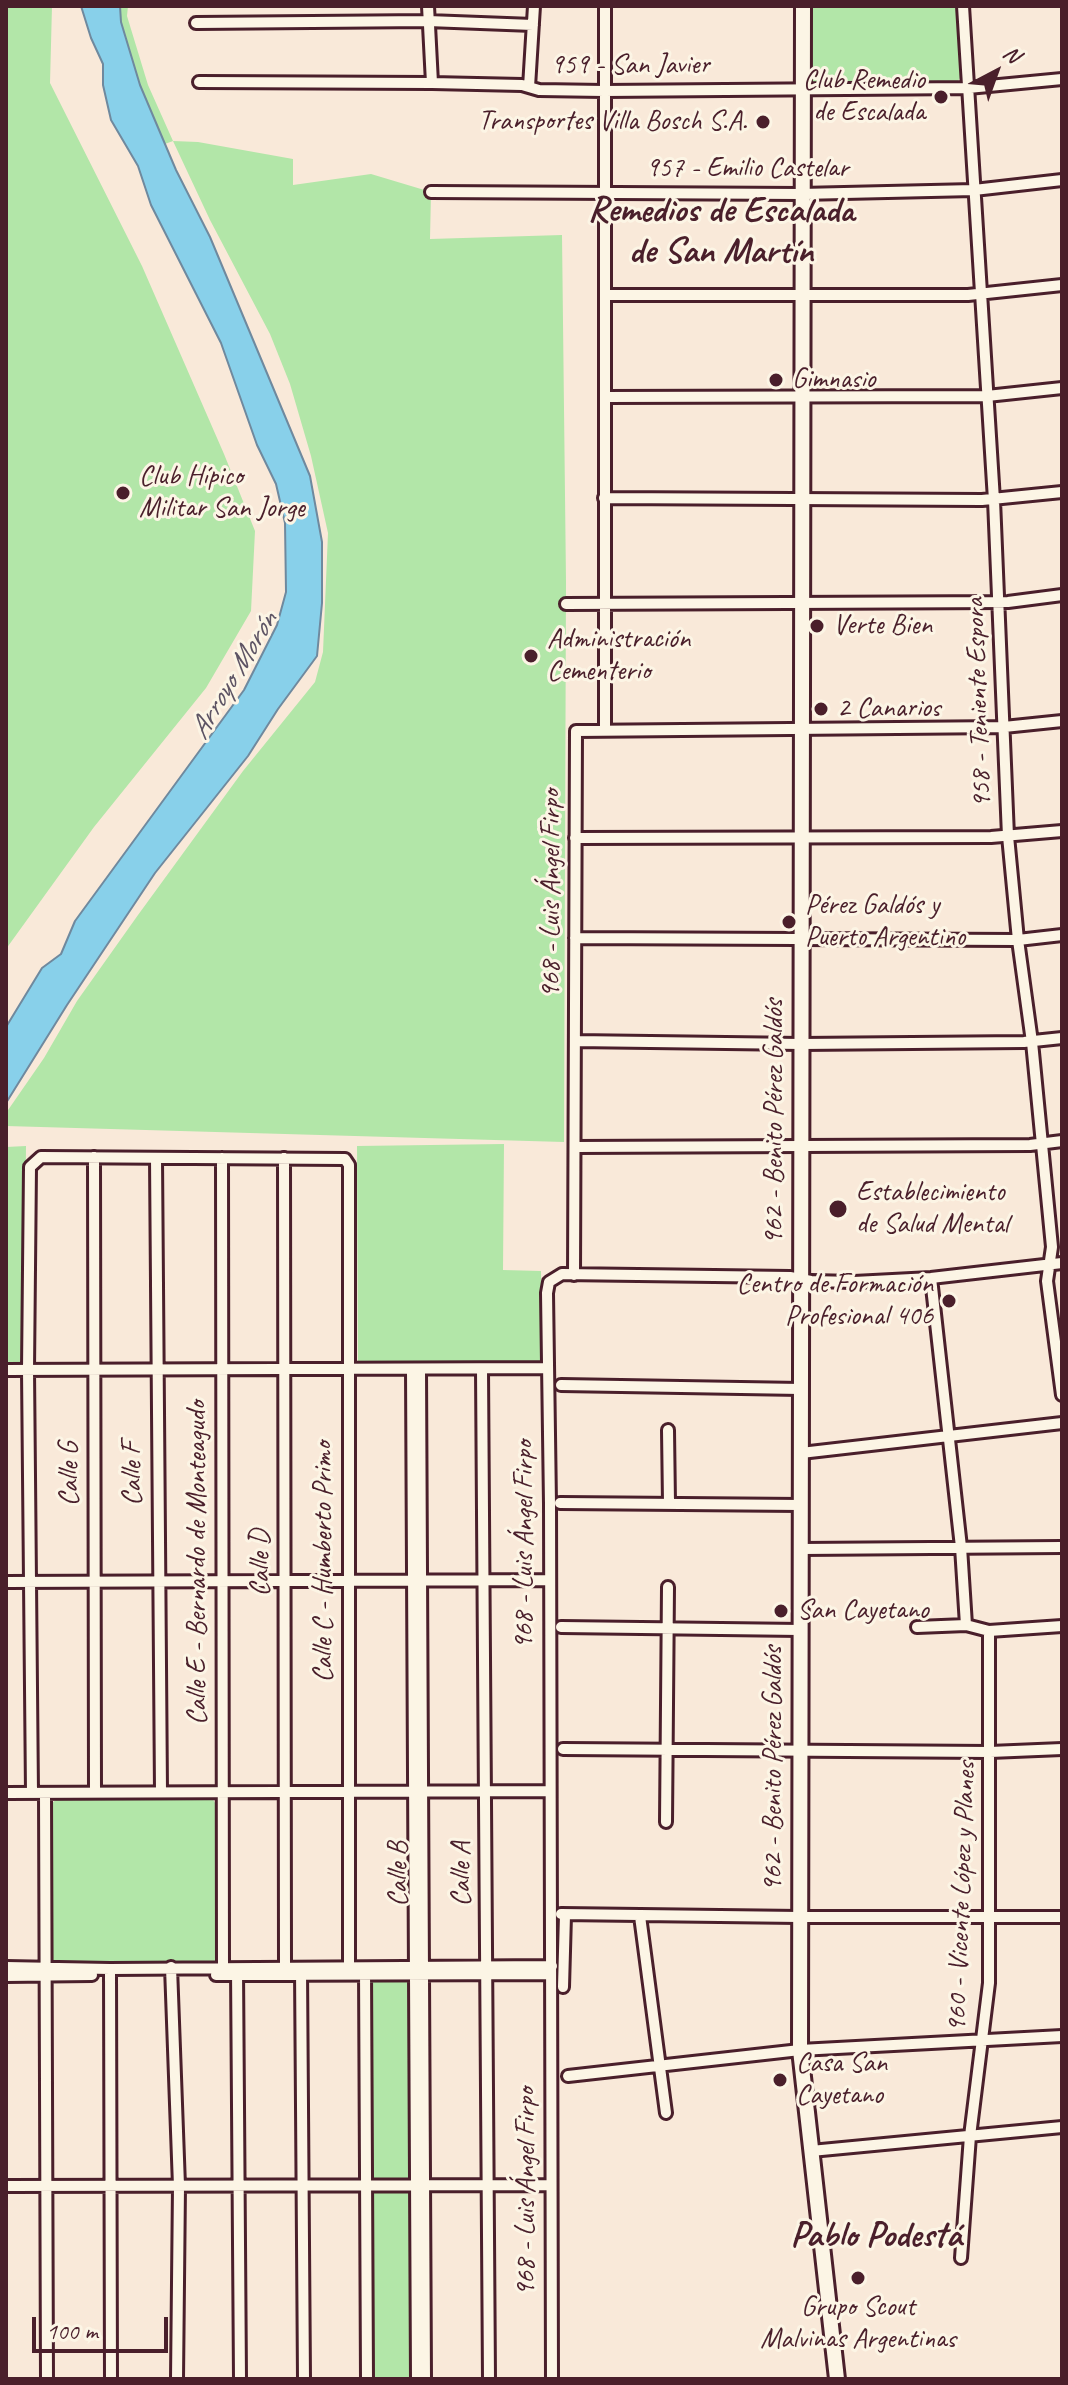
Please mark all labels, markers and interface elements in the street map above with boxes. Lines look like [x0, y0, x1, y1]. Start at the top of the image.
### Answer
north arrow [956, 32, 1036, 112]
text: N [997, 39, 1026, 69]
street label: 959 - San Javier [550, 49, 710, 83]
place label: Club Remedio de Escalada [803, 64, 925, 130]
marker: Club Remedio de Escalada [932, 88, 950, 106]
place label: Transportes Villa Bosch S.A. [478, 105, 747, 139]
marker: Transportes Villa Bosch S.A. [754, 113, 772, 131]
street label: 957 - Emilio Castelar [646, 152, 848, 186]
district label: Remedios de Escalada de San Martín [588, 190, 854, 275]
place label: Gimnasio [792, 363, 875, 397]
marker: Gimnasio [767, 371, 785, 389]
place label: Club Hípico Militar San Jorge [139, 460, 304, 526]
marker: Club Hípico Militar San Jorge [114, 484, 132, 502]
street label: 958 - Teniente Espora [959, 597, 999, 809]
water label: Arroyo Morón [182, 606, 286, 746]
place label: Verte Bien [833, 609, 932, 643]
marker: Verte Bien [808, 617, 826, 635]
place label: Administración Cementerio [547, 623, 690, 689]
marker: Administración Cementerio [522, 647, 540, 665]
place label: 2 Canarios [837, 692, 940, 726]
marker: 2 Canarios [812, 700, 830, 718]
street label: 968 - Luis Ángel Firpo [535, 789, 569, 999]
place label: Pérez Galdós y Puerto Argentino [805, 889, 965, 955]
marker: Pérez Galdós y Puerto Argentino [780, 913, 798, 931]
street label: 962 - Benito Pérez Galdós [758, 999, 792, 1245]
place label: Establecimiento de Salud Mental [856, 1176, 1008, 1242]
marker: Establecimiento de Salud Mental [827, 1198, 849, 1220]
place label: Centro de Formación Profesional 406 [737, 1268, 933, 1334]
marker: Centro de Formación Profesional 406 [940, 1292, 958, 1310]
street label: Calle E - Bernardo de Monteagudo [181, 1401, 215, 1725]
street label: 968 - Luis Ángel Firpo [508, 1440, 542, 1650]
street label: Calle C - Humberto Primo [307, 1441, 341, 1683]
street label: Calle G [53, 1442, 87, 1506]
street label: Calle F [116, 1442, 150, 1506]
street label: Calle D [244, 1530, 278, 1596]
place label: San Cayetano [797, 1594, 929, 1628]
marker: San Cayetano [772, 1602, 790, 1620]
street label: 962 - Benito Pérez Galdós [757, 1646, 791, 1892]
street label: 960 - Vicente López y Planes [940, 1761, 984, 2033]
street label: Calle B [382, 1841, 416, 1907]
street label: Calle A [445, 1842, 479, 1906]
place label: Casa San Cayetano [796, 2047, 887, 2113]
marker: Casa San Cayetano [771, 2071, 789, 2089]
street label: 968 - Luis Ángel Firpo [510, 2087, 544, 2297]
district label: Pablo Podestá [790, 2215, 962, 2259]
marker: Grupo Scout Malvinas Argentinas [849, 2269, 867, 2287]
place label: Grupo Scout Malvinas Argentinas [760, 2291, 956, 2357]
scale bar [36, 2301, 172, 2351]
text: 100 m [46, 2316, 98, 2346]

